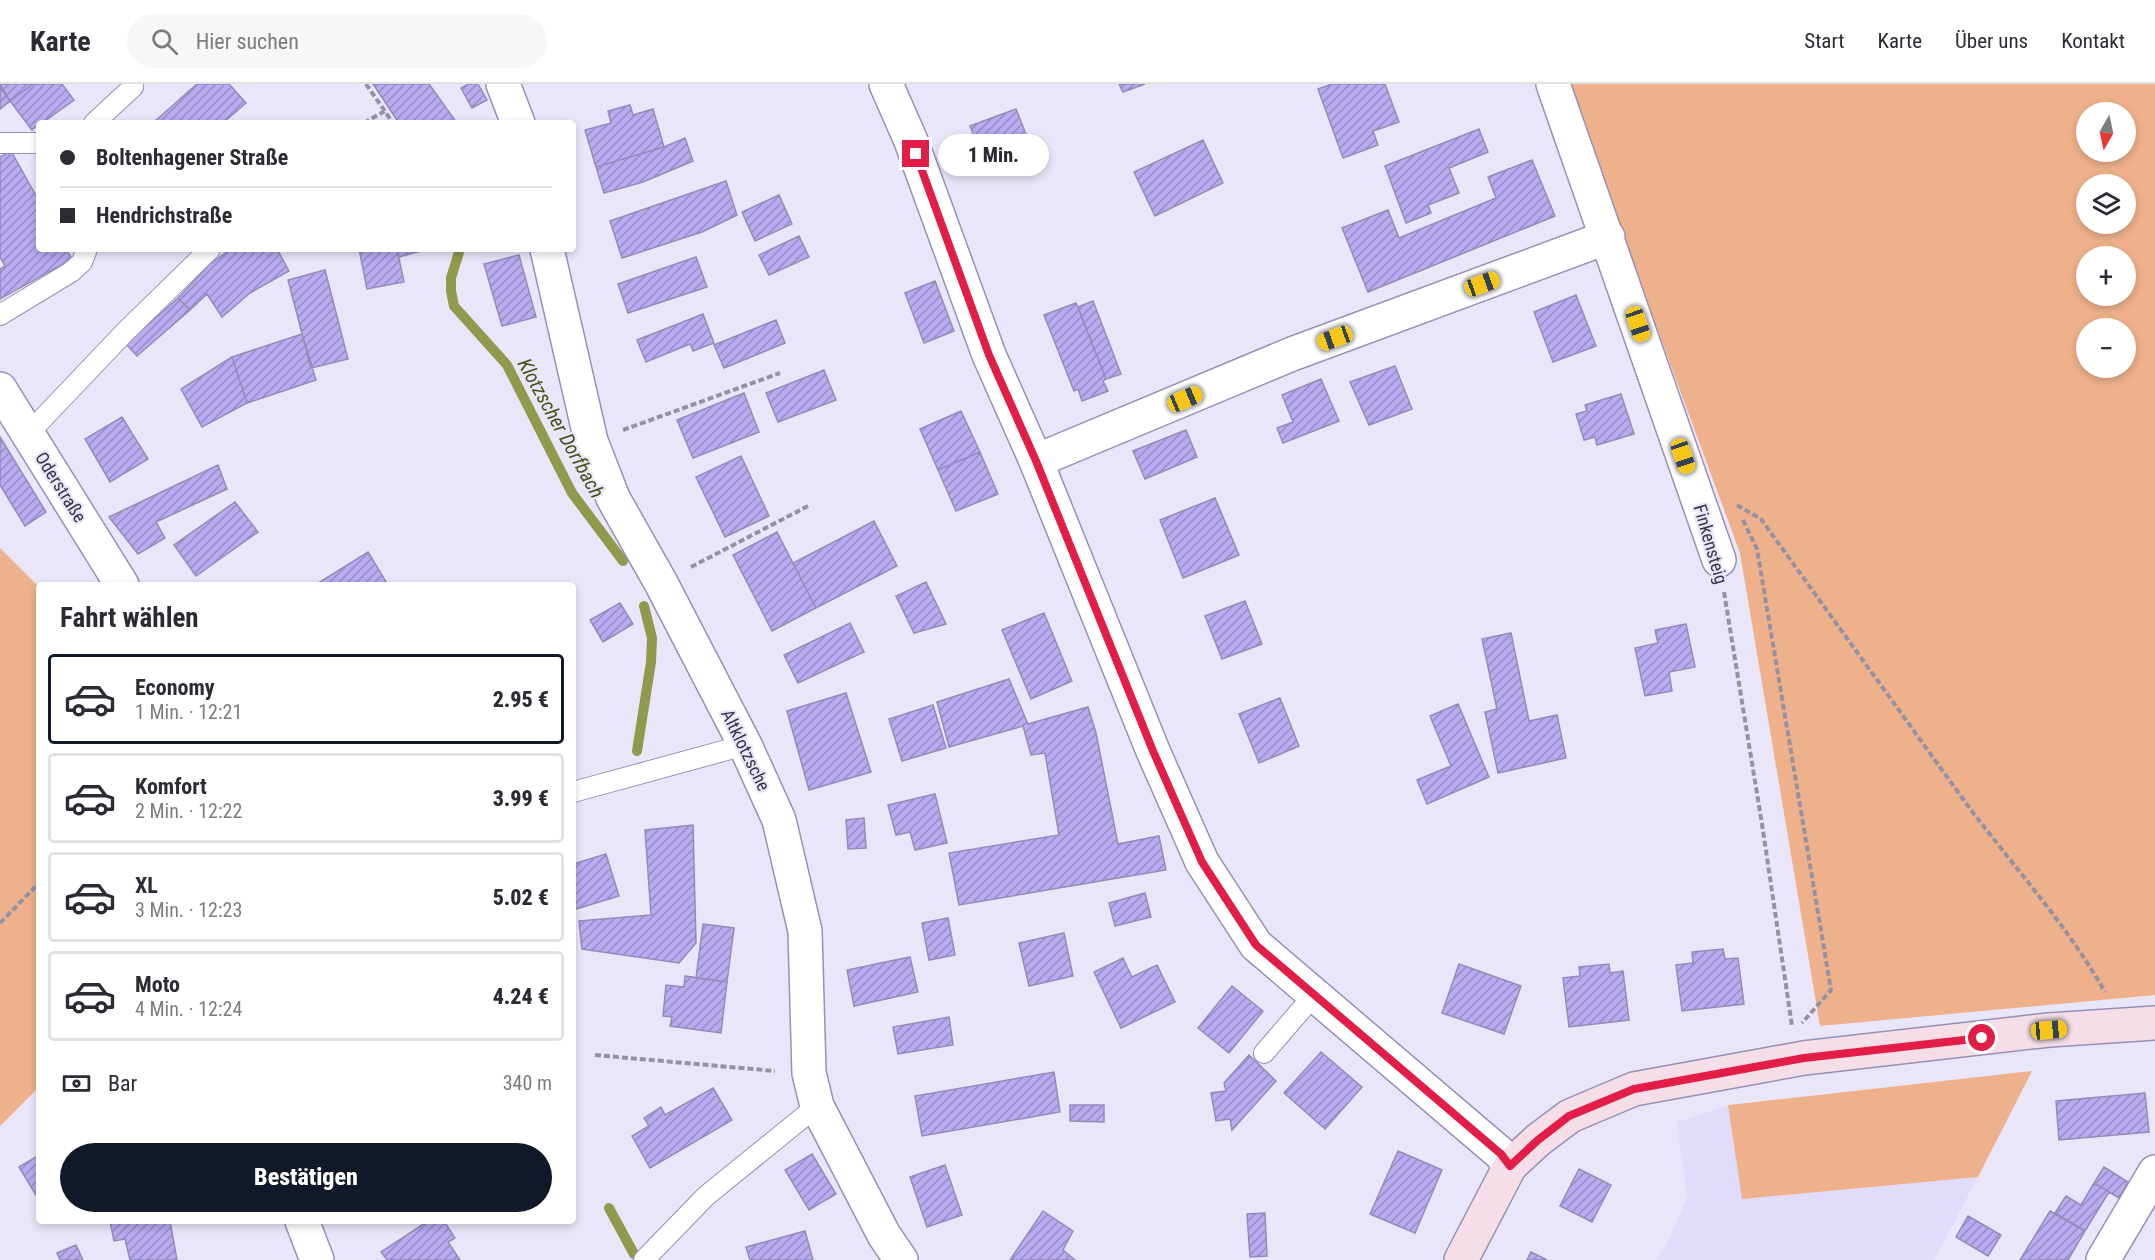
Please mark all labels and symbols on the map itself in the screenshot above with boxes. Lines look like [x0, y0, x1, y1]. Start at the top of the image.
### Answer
north arrow [2076, 102, 2136, 162]
callout: 1 Min. [937, 133, 1048, 175]
route end [902, 140, 929, 167]
car [1462, 269, 1502, 299]
car [1624, 304, 1652, 344]
car [1315, 323, 1355, 353]
water label: Klotzscher Dorfbach [513, 354, 609, 502]
car [1165, 384, 1205, 414]
car [1669, 436, 1697, 476]
street label: Oderstraße [31, 448, 91, 526]
street label: Finkensteig [1690, 502, 1732, 586]
street label: Altklotzsche [717, 706, 775, 794]
car [2030, 1019, 2068, 1041]
route start [1968, 1024, 1995, 1051]

